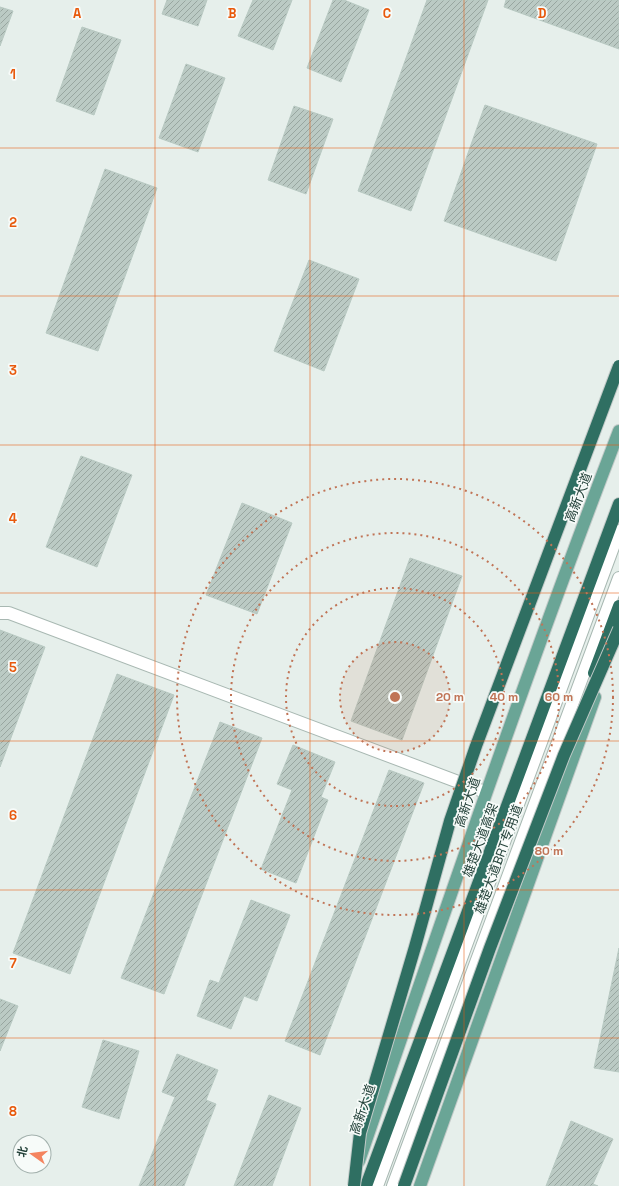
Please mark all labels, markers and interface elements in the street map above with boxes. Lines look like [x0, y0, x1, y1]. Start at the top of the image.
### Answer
text: A [73, 5, 82, 22]
text: B [228, 5, 237, 22]
text: C [383, 5, 391, 22]
text: D [538, 5, 547, 22]
text: 1 [10, 66, 16, 83]
text: 2 [9, 214, 17, 231]
text: 3 [9, 362, 17, 379]
street label: 高新大道 [561, 470, 596, 525]
text: 4 [9, 510, 17, 527]
text: 5 [9, 659, 17, 676]
text: 20 m [436, 689, 464, 705]
text: 40 m [490, 689, 518, 705]
text: 60 m [545, 689, 573, 705]
centre of rings [388, 690, 402, 704]
street label: 高新大道 [451, 775, 484, 830]
street label: 雄楚大道高架 [459, 801, 502, 880]
street label: 雄楚大道BRT专用道 [471, 802, 526, 916]
text: 6 [9, 807, 17, 824]
text: 80 m [535, 843, 563, 859]
text: 7 [9, 955, 17, 972]
street label: 高新大道 [346, 1082, 379, 1137]
text: 8 [9, 1103, 17, 1120]
north arrow [12, 1134, 52, 1174]
text: 北 [14, 1145, 30, 1159]

